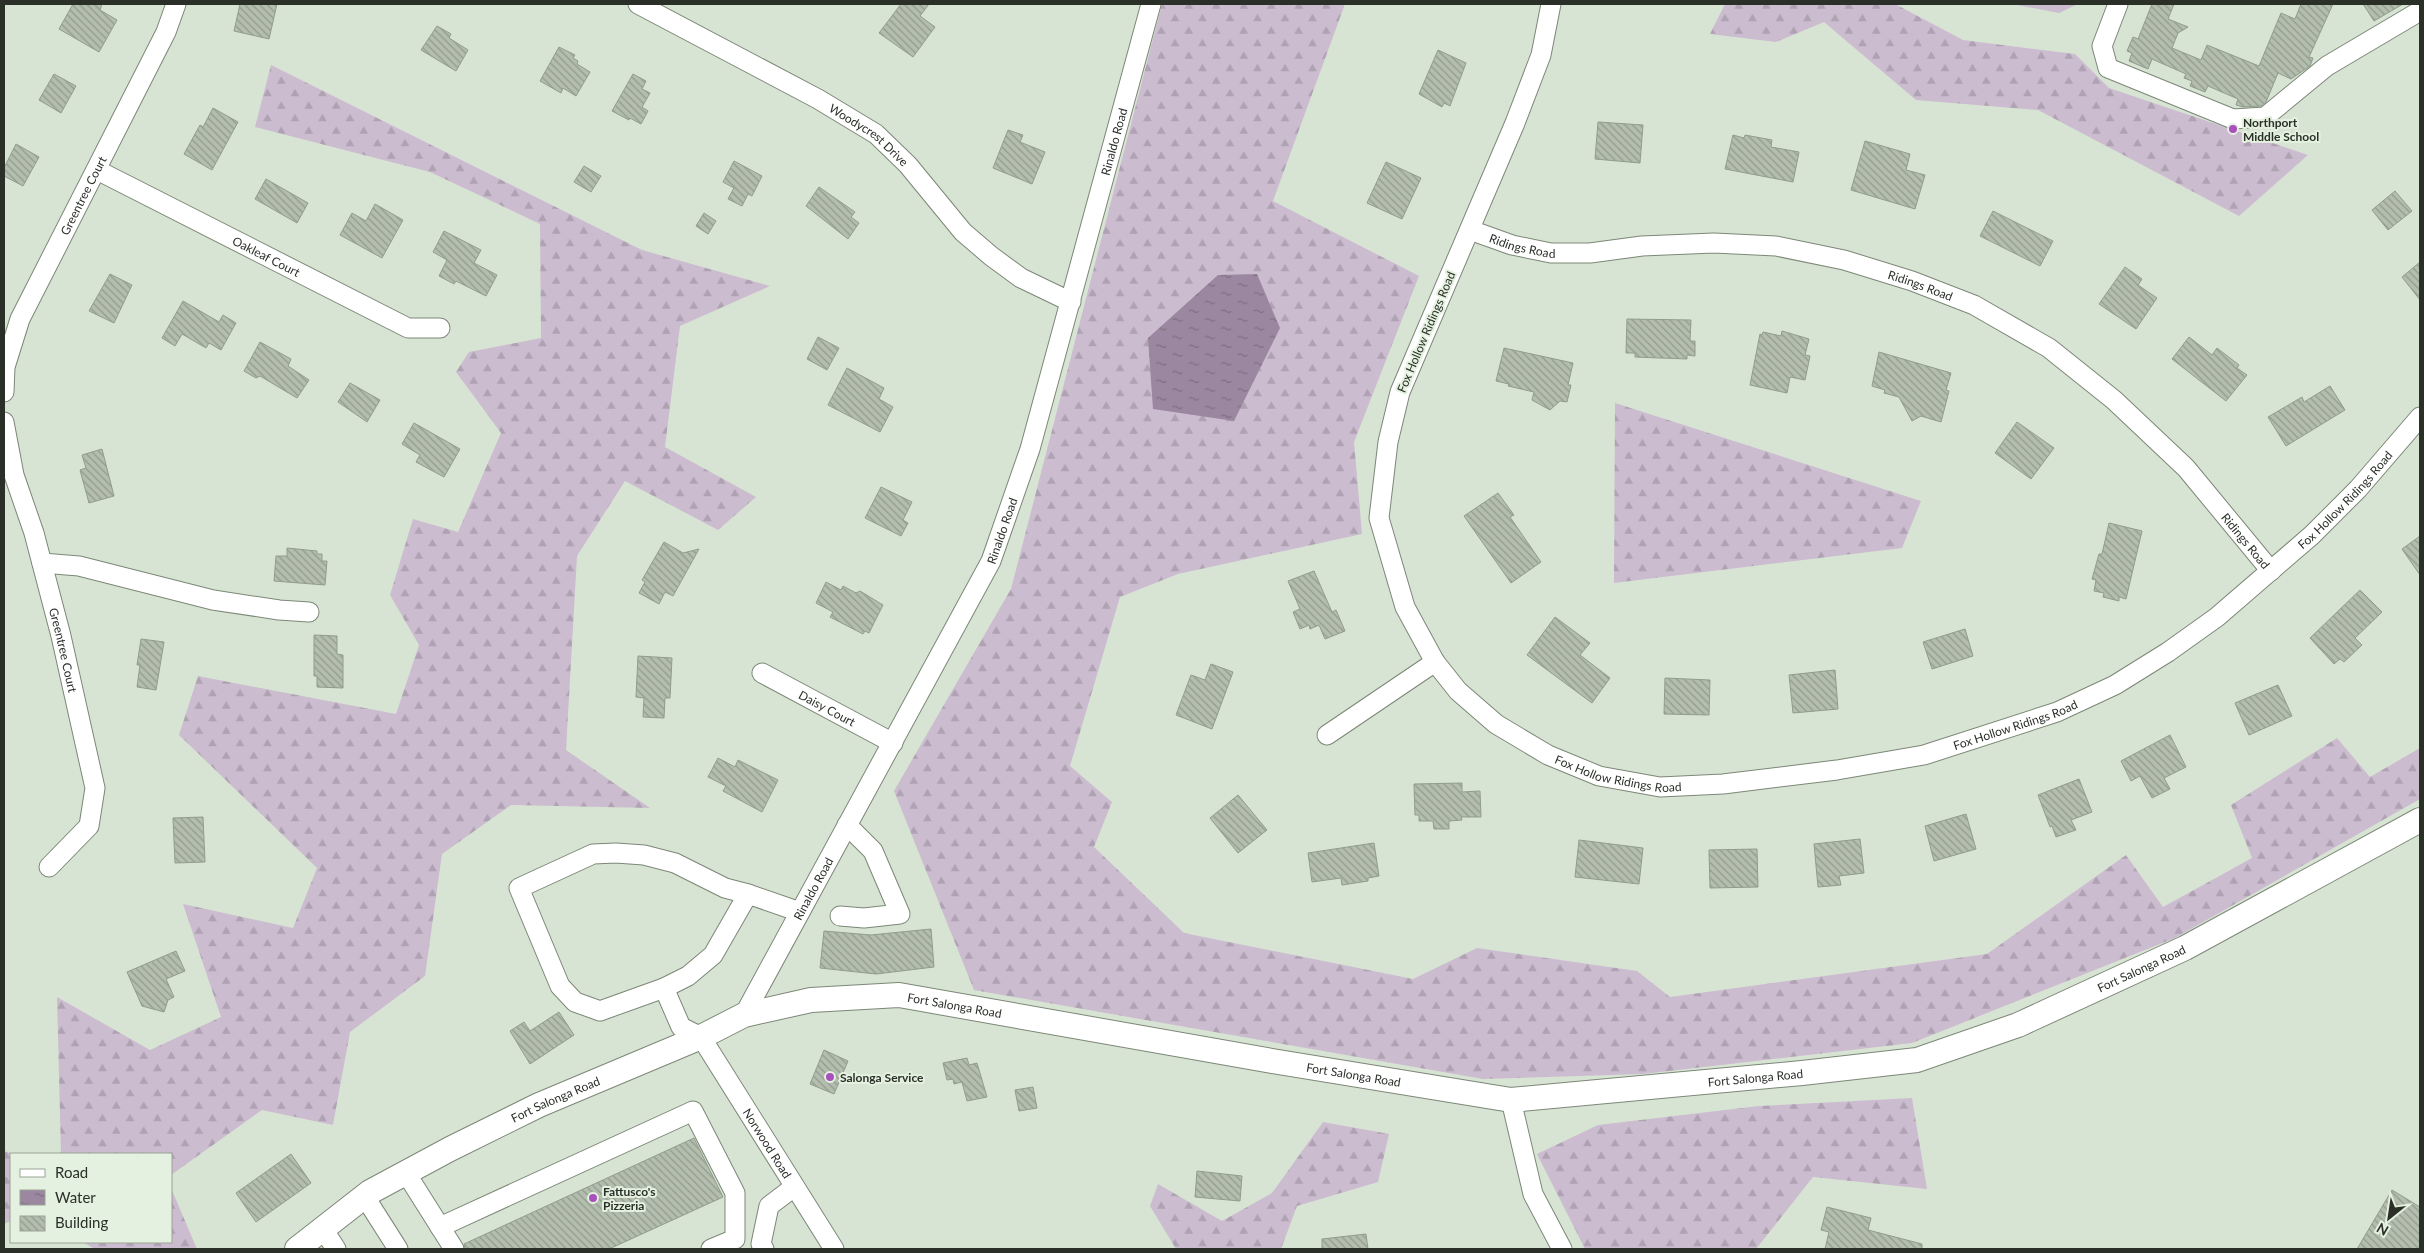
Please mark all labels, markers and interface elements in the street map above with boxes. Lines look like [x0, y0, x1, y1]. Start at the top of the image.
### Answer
street label: Woodycrest Drive [827, 100, 912, 169]
street label: Rinaldo Road [1097, 106, 1130, 177]
place label: Northport Middle School [2243, 115, 2319, 144]
marker: Northport Middle School [2227, 123, 2239, 135]
street label: Greentree Court [57, 153, 109, 237]
street label: Ridings Road [1487, 230, 1556, 261]
street label: Oakleaf Court [230, 233, 303, 280]
street label: Ridings Road [1886, 267, 1955, 304]
street label: Fox Hollow Ridings Road [1394, 269, 1458, 395]
street label: Fox Hollow Ridings Road [2294, 448, 2395, 552]
street label: Rinaldo Road [983, 496, 1020, 566]
street label: Ridings Road [2219, 510, 2273, 572]
street label: Greentree Court [46, 606, 81, 694]
street label: Daisy Court [796, 687, 859, 729]
street label: Fox Hollow Ridings Road [1951, 696, 2080, 753]
street label: Fox Hollow Ridings Road [1553, 751, 1682, 795]
street label: Rinaldo Road [790, 855, 836, 922]
street label: Fort Salonga Road [2095, 941, 2188, 995]
street label: Fort Salonga Road [906, 989, 1003, 1021]
street label: Fort Salonga Road [1305, 1059, 1402, 1089]
street label: Fort Salonga Road [1707, 1065, 1804, 1089]
place label: Salonga Service [840, 1070, 924, 1085]
marker: Salonga Service [824, 1071, 836, 1083]
street label: Fort Salonga Road [508, 1073, 602, 1125]
street label: Norwood Road [740, 1105, 795, 1181]
legend [10, 1153, 172, 1243]
text: Road [55, 1163, 88, 1181]
place label: Fattusco's Pizzeria [603, 1184, 655, 1213]
text: Water [55, 1188, 96, 1206]
marker: Fattusco's Pizzeria [587, 1192, 599, 1204]
north arrow [2364, 1193, 2414, 1243]
text: Building [55, 1213, 108, 1231]
text: N [2373, 1220, 2391, 1240]

